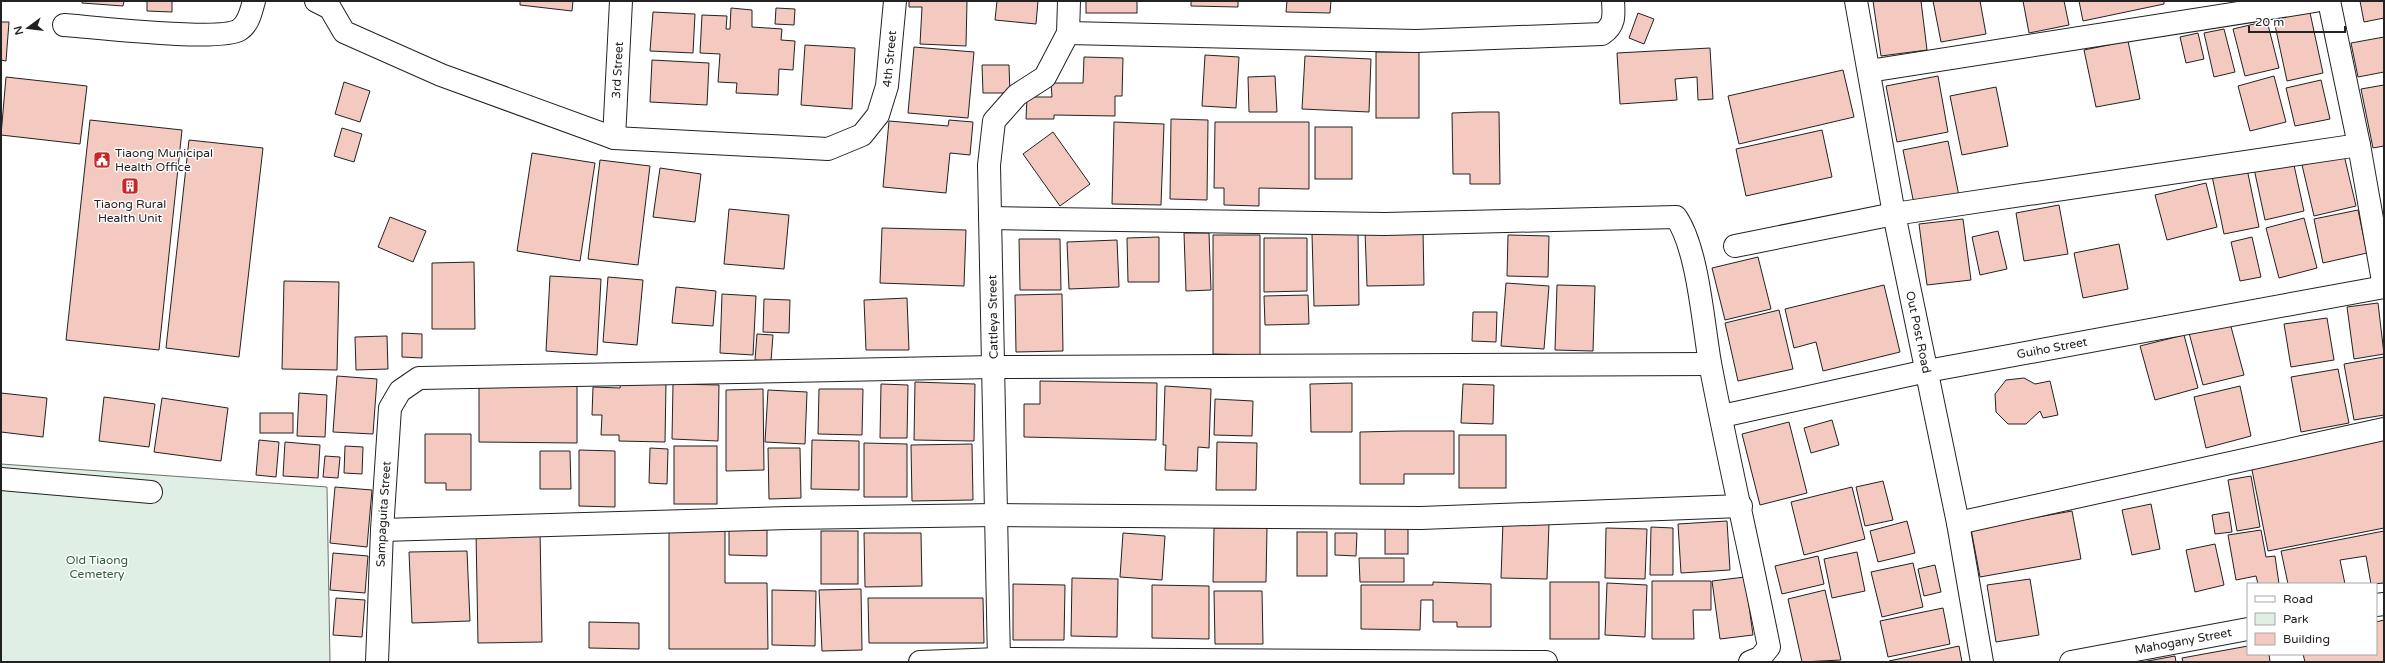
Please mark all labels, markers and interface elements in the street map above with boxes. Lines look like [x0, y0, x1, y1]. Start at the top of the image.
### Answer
north arrow [8, 8, 48, 48]
scale bar [2249, 8, 2345, 34]
text: 20 m [2255, 15, 2284, 29]
text: N [11, 25, 26, 36]
street label: 4th Street [880, 29, 899, 88]
street label: 3rd Street [609, 41, 626, 99]
place label: Tiaong Municipal Health Office [115, 146, 213, 174]
public building icon: Tiaong Municipal Health Office [92, 150, 112, 170]
building icon: Tiaong Rural Health Unit [120, 176, 140, 196]
place label: Tiaong Rural Health Unit [94, 197, 166, 225]
street label: Cattleya Street [985, 274, 1001, 359]
street label: Out Post Road [1903, 290, 1934, 374]
street label: Guiho Street [2016, 335, 2089, 361]
street label: Sampaguita Street [374, 460, 394, 567]
park label: Old Tiaong Cemetery [66, 553, 128, 581]
legend [2247, 583, 2377, 655]
text: Road [2283, 592, 2313, 606]
text: Park [2283, 612, 2309, 626]
street label: Mahogany Street [2133, 625, 2233, 657]
text: Building [2283, 632, 2330, 646]

